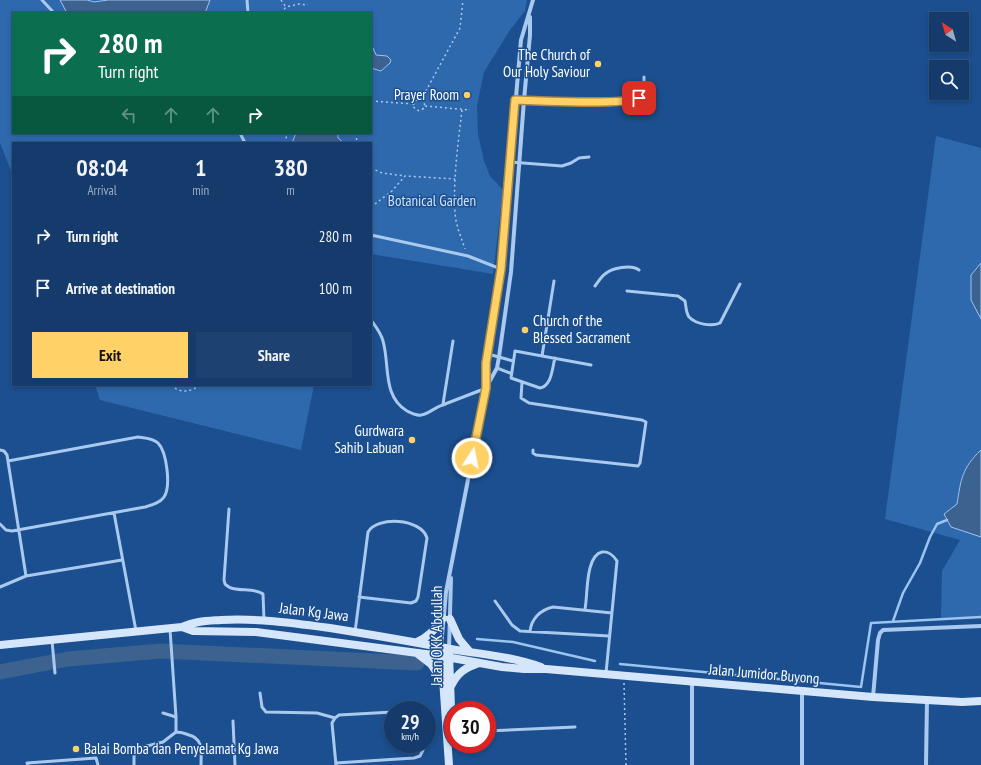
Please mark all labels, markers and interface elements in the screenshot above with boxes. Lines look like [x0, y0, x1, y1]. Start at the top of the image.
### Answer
north arrow [929, 12, 969, 52]
map controls [929, 12, 969, 100]
text: 280 m [98, 24, 162, 61]
icon: right [32, 28, 84, 80]
place label: The Church of Our Holy Saviour [503, 45, 591, 81]
marker: The Church of Our Holy Saviour [593, 59, 603, 69]
text: Turn right [98, 60, 158, 83]
button: search [929, 60, 969, 100]
pin [622, 81, 656, 115]
place label: Prayer Room [394, 85, 459, 104]
icon: arrive [628, 87, 650, 109]
marker: Prayer Room [462, 90, 472, 100]
icon: left [118, 104, 140, 126]
icon: ahead [160, 104, 182, 126]
icon: ahead [202, 104, 224, 126]
icon: right [244, 104, 266, 126]
text: 08:04 [76, 152, 128, 183]
text: 1 [195, 152, 206, 183]
text: 380 [273, 152, 308, 183]
text: Arrival [87, 182, 117, 199]
text: min [192, 182, 209, 199]
text: m [286, 182, 295, 199]
park label: Botanical Garden [388, 191, 476, 210]
icon: right [32, 225, 54, 247]
text: Turn right [66, 227, 118, 246]
text: 280 m [319, 227, 352, 246]
icon: arrive [32, 277, 54, 299]
text: Arrive at destination [66, 279, 175, 298]
text: 100 m [319, 279, 352, 298]
place label: Church of the Blessed Sacrament [533, 311, 630, 347]
marker: Church of the Blessed Sacrament [520, 325, 530, 335]
button: Exit [32, 332, 188, 378]
button: Share [196, 332, 352, 378]
place label: Gurdwara Sahib Labuan [334, 421, 404, 457]
marker: Gurdwara Sahib Labuan [407, 435, 417, 445]
position arrow [451, 437, 493, 479]
street label: Jalan OKK Abdullah [427, 586, 446, 687]
street label: Jalan Kg Jawa [277, 598, 350, 625]
street label: Jalan Jumidor Buyong [707, 659, 820, 688]
speed limit sign: 30 [444, 701, 496, 753]
text: 29 [400, 709, 420, 735]
text: km/h [401, 730, 419, 743]
place label: Balai Bomba dan Penyelamat Kg Jawa [84, 739, 279, 758]
marker: Balai Bomba dan Penyelamat Kg Jawa [71, 744, 81, 754]

